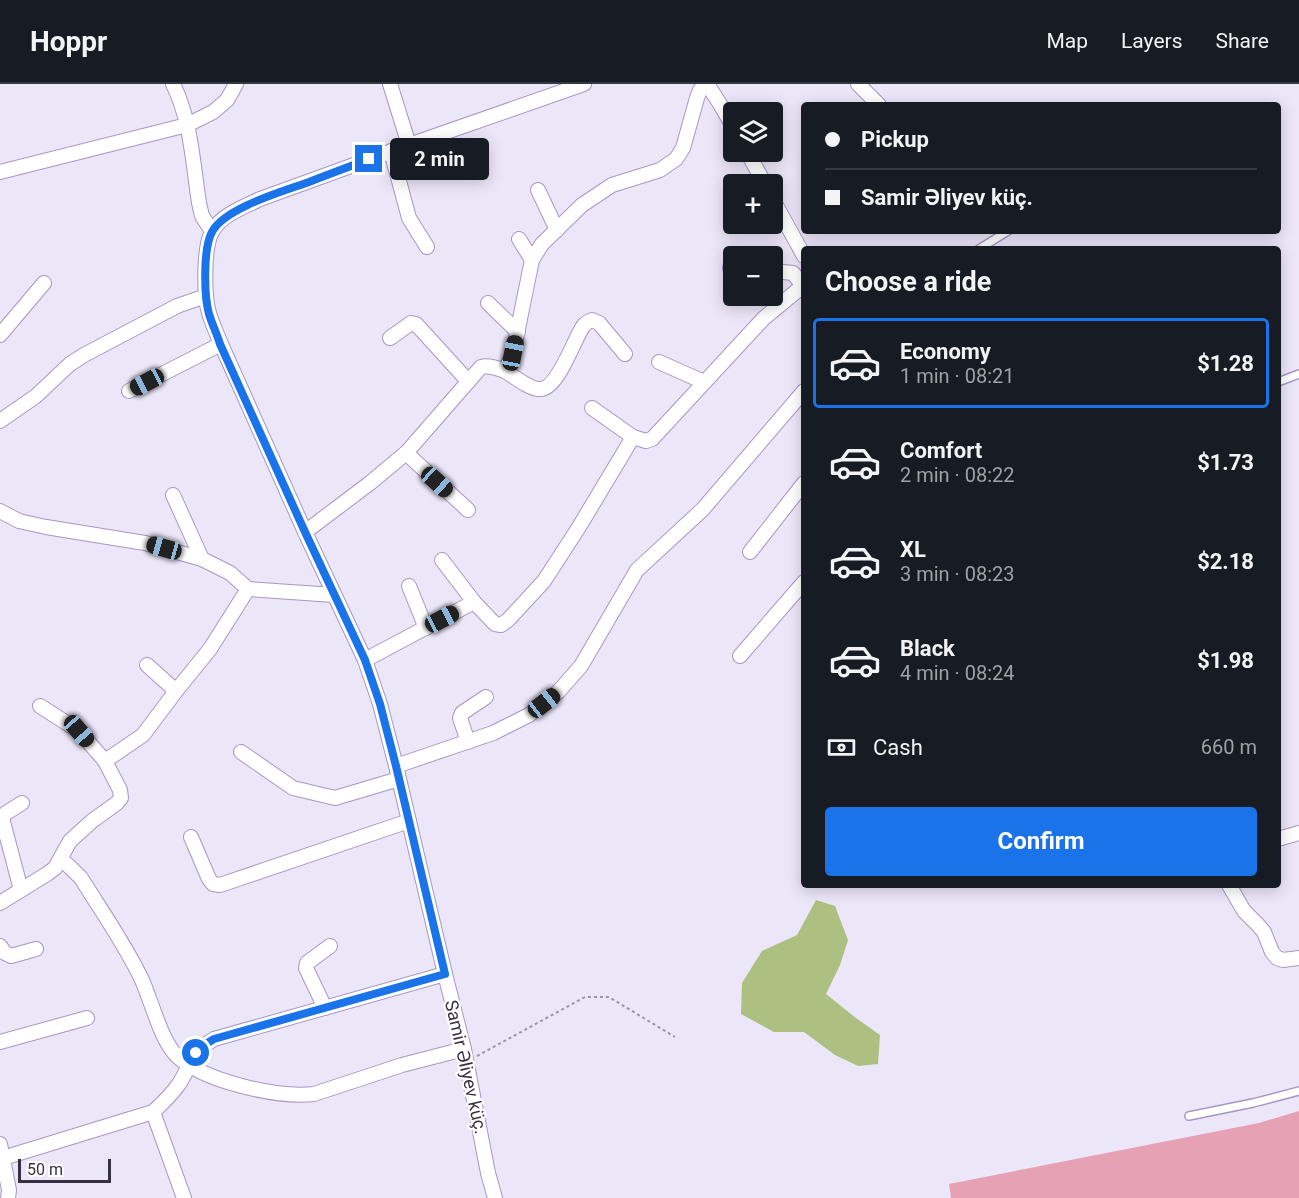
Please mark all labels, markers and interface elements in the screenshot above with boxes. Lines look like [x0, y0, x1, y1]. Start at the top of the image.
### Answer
text: Hoppr [30, 25, 107, 58]
text: Map [1046, 29, 1088, 53]
text: Layers [1121, 29, 1182, 53]
text: Share [1215, 29, 1269, 53]
map controls [723, 102, 783, 306]
button: layers [723, 102, 783, 162]
text: Pickup [861, 127, 929, 152]
callout: 2 min [390, 138, 489, 180]
route end [355, 145, 382, 172]
text: 2 min [414, 147, 465, 171]
button: + [723, 174, 783, 234]
text: Samir Əliyev küç. [861, 185, 1033, 210]
button: − [723, 246, 783, 306]
text: Choose a ride [825, 266, 991, 298]
car [501, 334, 525, 372]
icon: car [828, 336, 882, 390]
text: Economy [900, 339, 991, 364]
text: $1.28 [1197, 351, 1254, 376]
text: 1 min · 08:21 [900, 364, 1015, 388]
car [127, 366, 167, 398]
icon: car [828, 435, 882, 489]
text: Comfort [900, 438, 982, 463]
text: $1.73 [1197, 450, 1254, 475]
car [418, 463, 456, 501]
text: 2 min · 08:22 [900, 463, 1015, 487]
car [144, 534, 184, 562]
icon: car [828, 534, 882, 588]
text: XL [900, 537, 926, 562]
text: $2.18 [1197, 549, 1254, 574]
text: 3 min · 08:23 [900, 562, 1015, 586]
car [422, 603, 462, 635]
icon: car [828, 633, 882, 687]
text: Black [900, 636, 955, 661]
text: $1.98 [1197, 648, 1254, 673]
text: 4 min · 08:24 [900, 661, 1015, 685]
car [524, 685, 564, 721]
car [60, 712, 98, 750]
icon: cash [825, 731, 858, 764]
text: Cash [873, 735, 923, 760]
text: 660 m [1201, 735, 1257, 759]
button: Confirm [825, 807, 1257, 876]
street label: Samir Əliyev küç. [441, 998, 492, 1136]
route start [182, 1039, 209, 1066]
scale bar [18, 1156, 111, 1184]
text: 50 m [27, 1160, 63, 1179]

